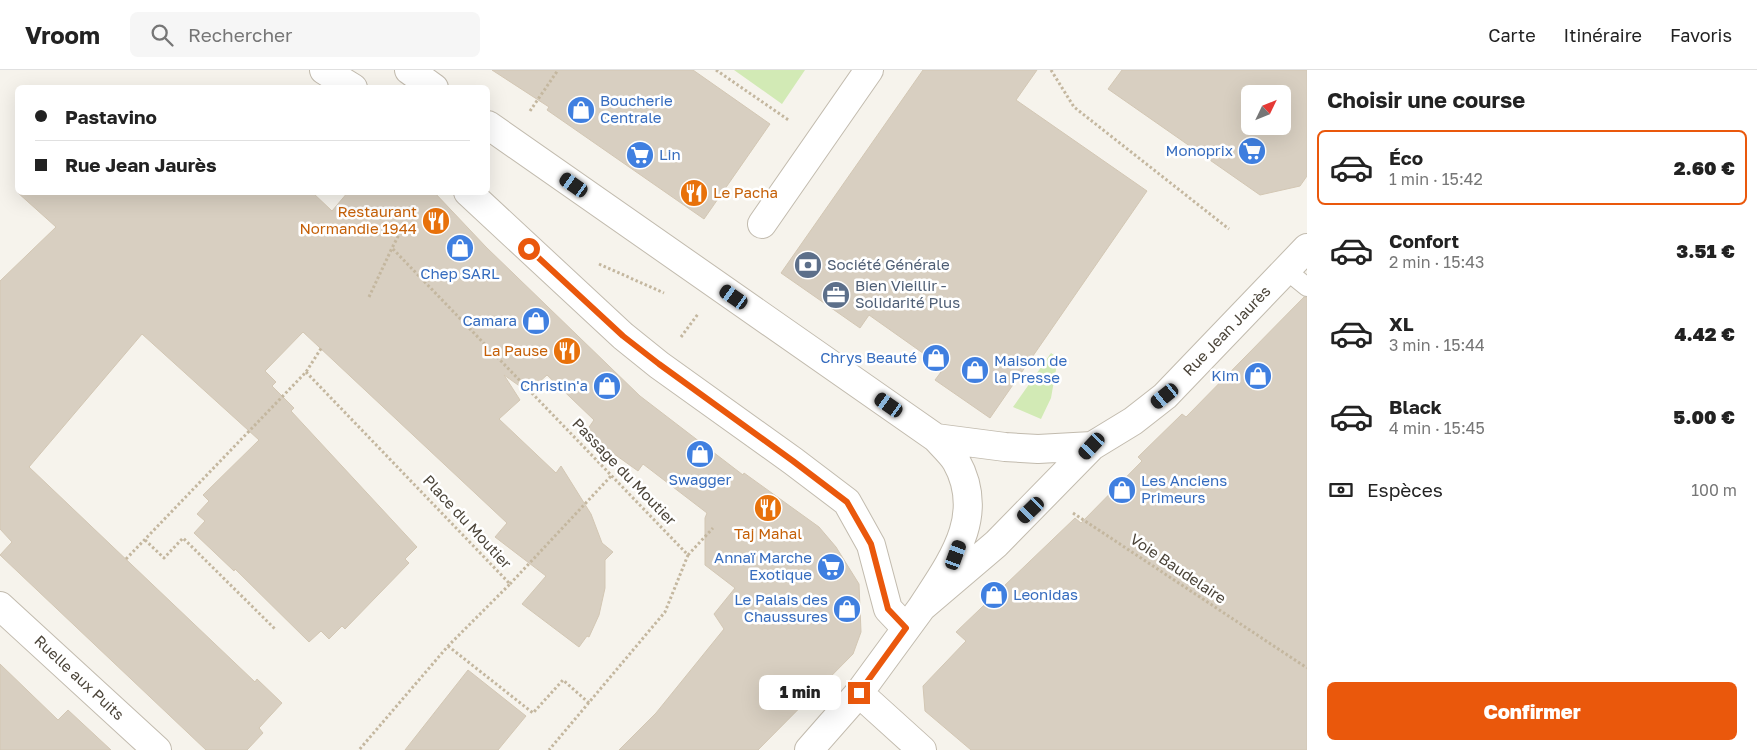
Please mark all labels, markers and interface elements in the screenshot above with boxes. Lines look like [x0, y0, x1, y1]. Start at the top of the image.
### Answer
search box [130, 12, 480, 57]
text: Vroom [25, 20, 100, 49]
icon: search [148, 21, 176, 49]
text: Rechercher [188, 23, 293, 46]
text: Carte [1488, 24, 1536, 46]
text: Itinéraire [1564, 24, 1642, 46]
text: Favoris [1670, 24, 1732, 46]
north arrow [1241, 85, 1291, 135]
map controls [1241, 85, 1291, 135]
text: Choisir une course [1327, 86, 1525, 113]
place label: Boucherie Centrale [600, 91, 673, 126]
shop icon: Boucherie Centrale [566, 95, 596, 125]
text: Pastavino [65, 105, 157, 128]
supermarket icon: Monoprix [1237, 136, 1267, 166]
supermarket icon: Lin [625, 140, 655, 170]
place label: Monoprix [1166, 141, 1233, 159]
place label: Lin [659, 145, 681, 163]
icon: car [1329, 145, 1374, 190]
text: Éco [1389, 146, 1423, 169]
text: Rue Jean Jaurès [65, 153, 217, 176]
text: 2.60 € [1674, 156, 1735, 179]
text: 1 min · 15:42 [1389, 169, 1483, 189]
car [557, 170, 590, 200]
restaurant icon: Le Pacha [679, 178, 709, 208]
place label: Le Pacha [713, 183, 778, 201]
place label: Restaurant Normandie 1944 [299, 202, 417, 237]
restaurant icon: Restaurant Normandie 1944 [421, 206, 451, 236]
icon: car [1329, 228, 1374, 273]
text: Confort [1389, 229, 1459, 252]
shop icon: Chep SARL [445, 233, 475, 263]
route start [518, 238, 540, 260]
text: 3.51 € [1676, 239, 1735, 262]
bank icon: Société Générale [793, 250, 823, 280]
text: 2 min · 15:43 [1389, 252, 1484, 272]
place label: Société Générale [827, 255, 950, 273]
place label: Chep SARL [420, 264, 500, 282]
place label: Bien Vieillir - Solidarité Plus [855, 276, 960, 311]
office icon: Bien Vieillir - Solidarité Plus [821, 280, 851, 310]
car [717, 282, 750, 312]
street label: Rue Jean Jaurès [1179, 282, 1274, 379]
shop icon: Camara [521, 306, 551, 336]
place label: Camara [462, 311, 517, 329]
icon: car [1329, 311, 1374, 356]
text: XL [1389, 312, 1414, 335]
text: 4.42 € [1674, 322, 1735, 345]
text: 3 min · 15:44 [1389, 335, 1485, 355]
restaurant icon: La Pause [552, 336, 582, 366]
place label: La Pause [483, 341, 548, 359]
shop icon: Chrys Beauté [921, 343, 951, 373]
place label: Chrys Beauté [820, 348, 917, 366]
place label: Maison de la Presse [994, 351, 1068, 386]
shop icon: Maison de la Presse [960, 355, 990, 385]
shop icon: Kim [1243, 361, 1273, 391]
place label: Kim [1211, 366, 1239, 384]
shop icon: Christin'a [592, 371, 622, 401]
place label: Christin'a [520, 376, 588, 394]
car [1148, 381, 1181, 411]
car [872, 390, 905, 420]
icon: car [1329, 394, 1374, 439]
text: Black [1389, 395, 1442, 418]
text: 5.00 € [1673, 405, 1735, 428]
street label: Passage du Moutier [569, 414, 681, 529]
text: 4 min · 15:45 [1389, 418, 1485, 438]
car [1076, 430, 1107, 462]
shop icon: Swagger [685, 439, 715, 469]
place label: Swagger [669, 470, 732, 488]
street label: Place du Moutier [420, 471, 516, 572]
place label: Les Anciens Primeurs [1141, 471, 1227, 506]
shop icon: Les Anciens Primeurs [1107, 475, 1137, 505]
icon: cash [1327, 476, 1355, 504]
text: Espèces [1367, 478, 1443, 501]
text: 100 m [1691, 480, 1737, 500]
restaurant icon: Taj Mahal [753, 493, 783, 523]
car [1014, 494, 1047, 526]
place label: Taj Mahal [734, 524, 802, 542]
street label: Voie Baudelaire [1127, 529, 1230, 607]
car [943, 538, 968, 572]
place label: Annaï Marche Exotique [714, 548, 812, 583]
supermarket icon: Annaï Marche Exotique [816, 552, 846, 582]
shop icon: Leonidas [979, 580, 1009, 610]
place label: Leonidas [1013, 585, 1078, 603]
place label: Le Palais des Chaussures [734, 590, 828, 625]
shop icon: Le Palais des Chaussures [832, 594, 862, 624]
street label: Ruelle aux Puits [31, 631, 128, 723]
callout: 1 min [759, 676, 842, 710]
text: 1 min [780, 682, 820, 702]
route end [848, 682, 870, 704]
button: Confirmer [1327, 682, 1737, 740]

